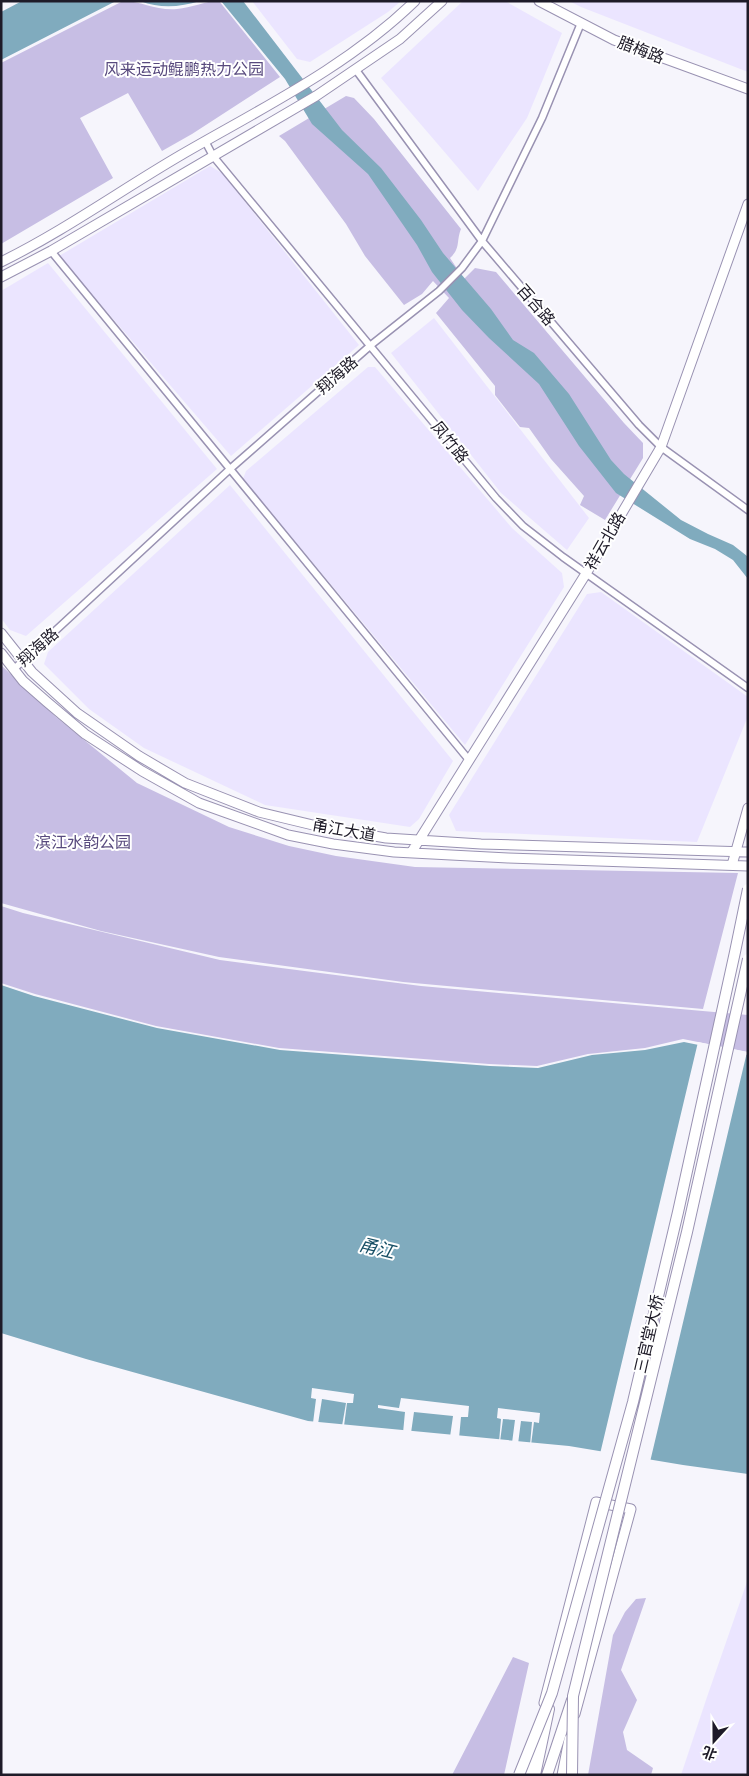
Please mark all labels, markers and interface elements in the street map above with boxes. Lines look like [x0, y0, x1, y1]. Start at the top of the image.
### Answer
street label: 腊梅路 [615, 33, 667, 67]
park label: 风来运动鲲鹏热力公园 [104, 60, 264, 79]
street label: 百合路 [513, 281, 559, 329]
street label: 翔海路 [313, 352, 361, 398]
street label: 凤竹路 [428, 417, 472, 467]
street label: 祥云北路 [581, 509, 629, 573]
street label: 翔海路 [14, 624, 62, 670]
street label: 甬江大道 [311, 815, 377, 845]
park label: 滨江水韵公园 [35, 833, 131, 852]
water label: 甬江 [357, 1233, 399, 1263]
street label: 三官堂大桥 [631, 1293, 667, 1375]
north arrow [689, 1716, 739, 1766]
text: 北 [700, 1743, 719, 1763]

